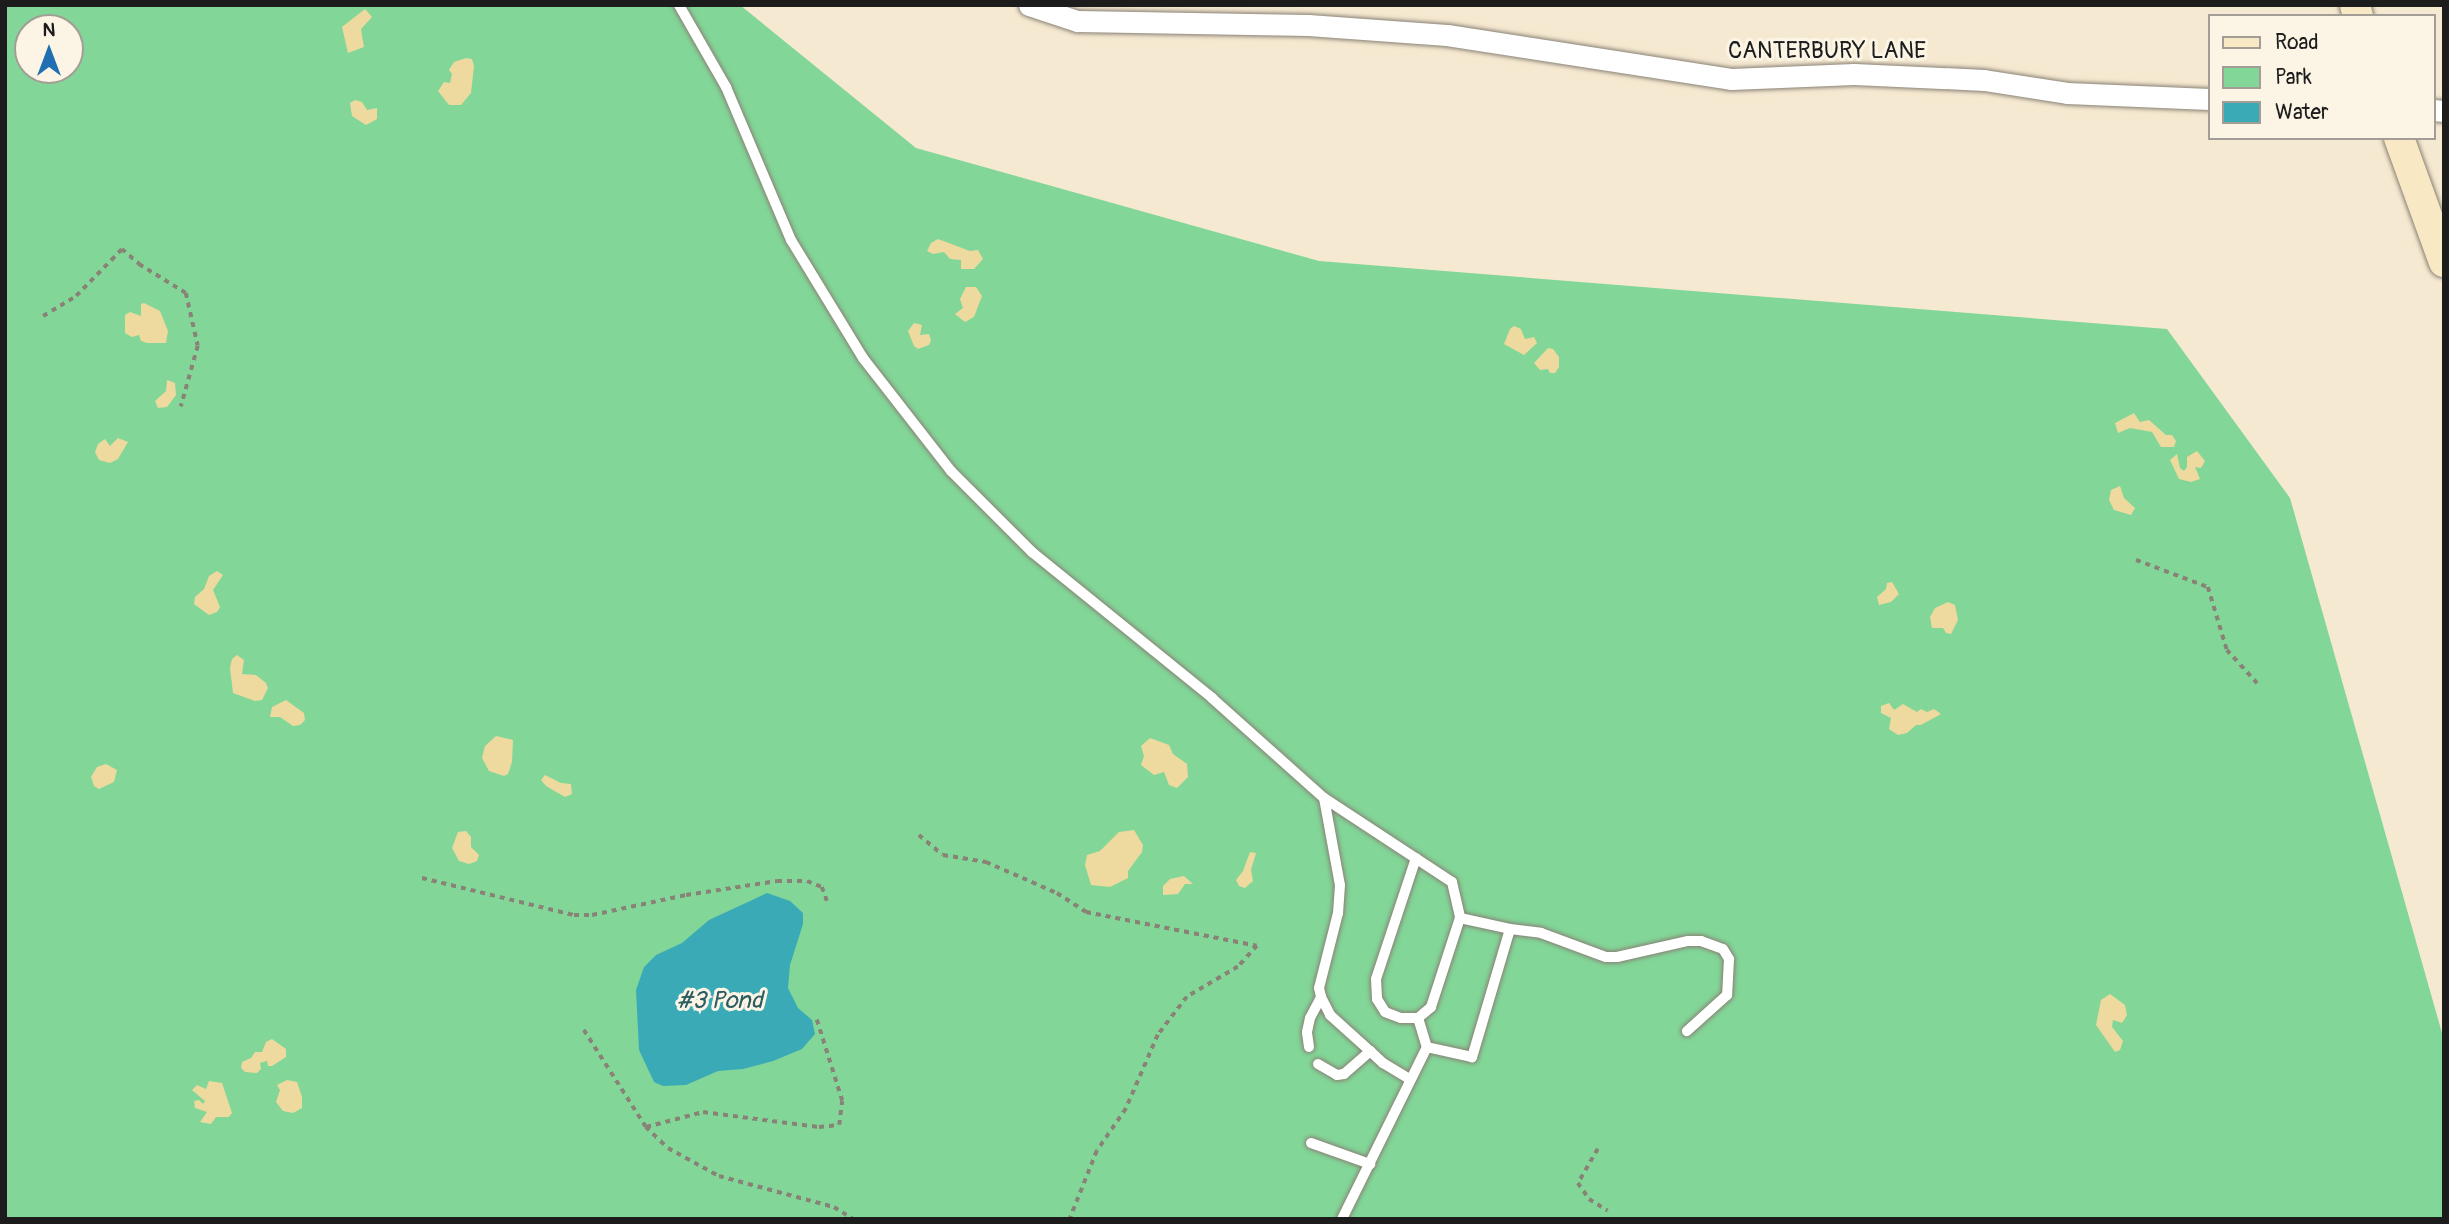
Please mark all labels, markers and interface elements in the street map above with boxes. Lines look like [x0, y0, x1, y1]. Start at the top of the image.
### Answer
north arrow [14, 14, 84, 84]
legend [2208, 14, 2435, 140]
text: N [43, 18, 55, 42]
text: Road [2275, 29, 2319, 56]
street label: CANTERBURY LANE [1728, 37, 1926, 65]
text: Park [2275, 64, 2312, 91]
text: Water [2275, 99, 2328, 126]
water label: #3 Pond [678, 987, 762, 1015]

